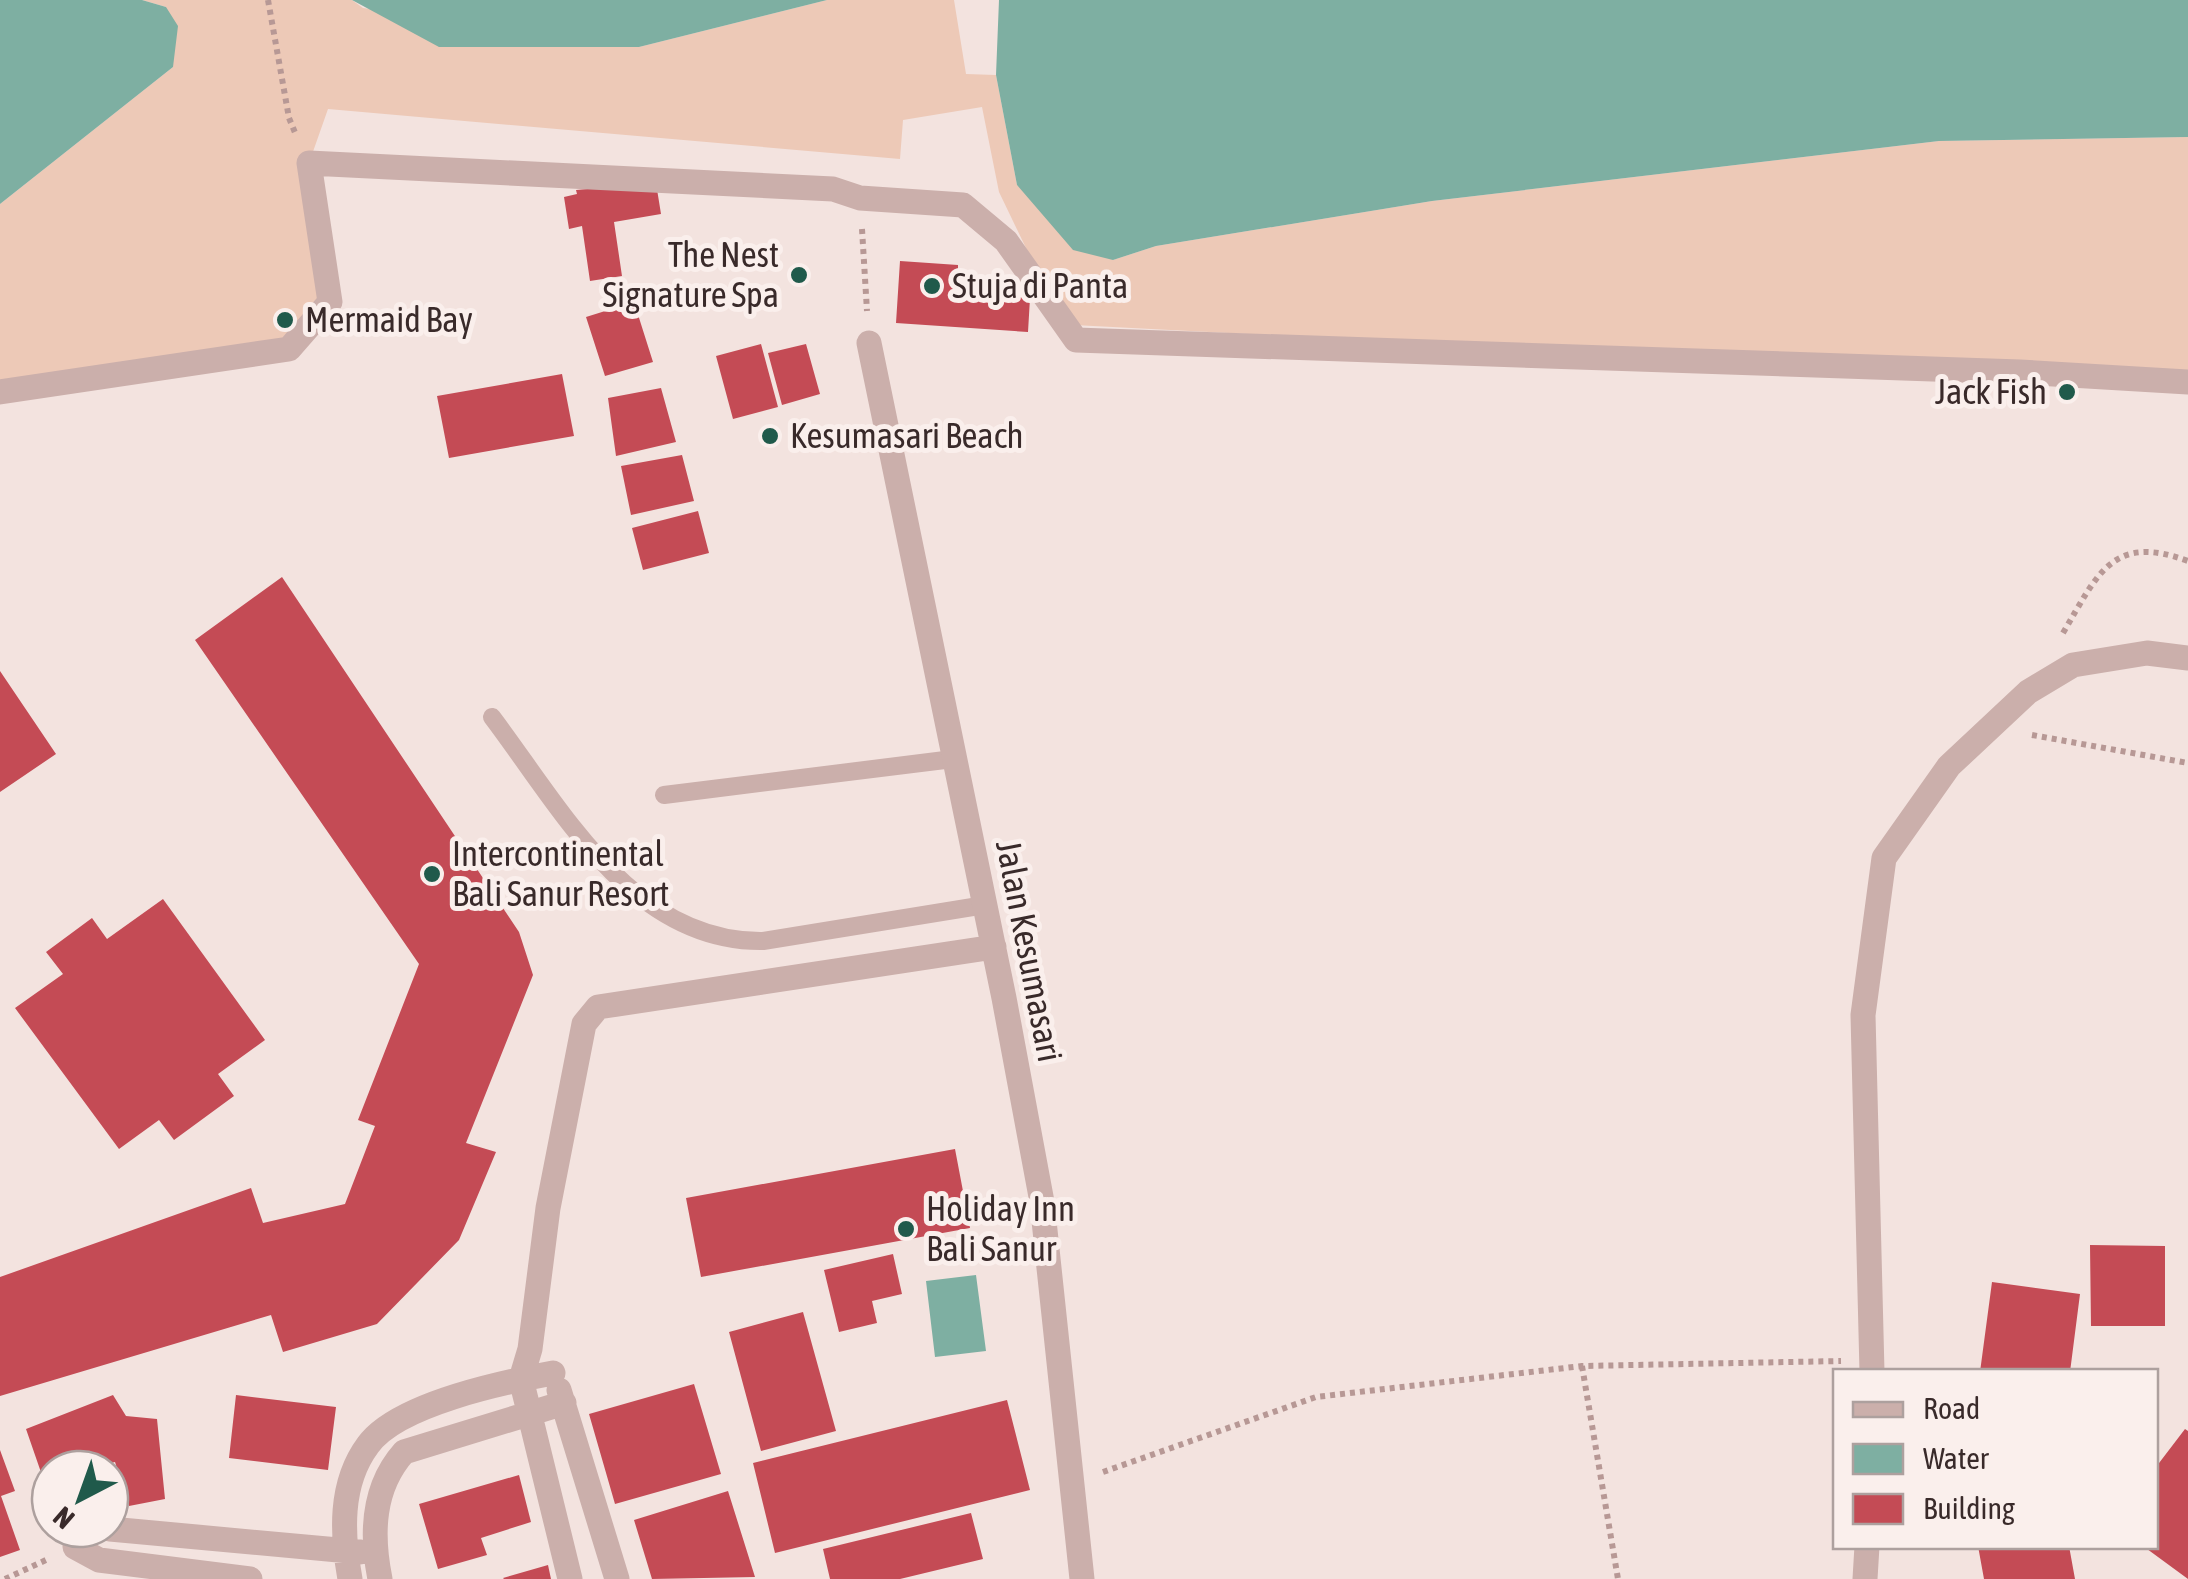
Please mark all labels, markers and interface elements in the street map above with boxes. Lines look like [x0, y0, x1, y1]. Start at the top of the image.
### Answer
place label: The Nest Signature Spa [602, 234, 779, 314]
marker: The Nest Signature Spa [788, 264, 810, 286]
place label: Stuja di Panta [952, 265, 1128, 305]
marker: Stuja di Panta [921, 275, 943, 297]
place label: Mermaid Bay [305, 299, 473, 339]
marker: Mermaid Bay [274, 309, 296, 331]
place label: Jack Fish [1935, 371, 2047, 411]
marker: Jack Fish [2056, 381, 2078, 403]
place label: Kesumasari Beach [790, 415, 1024, 455]
marker: Kesumasari Beach [759, 425, 781, 447]
place label: Intercontinental Bali Sanur Resort [452, 833, 669, 913]
street label: Jalan Kesumasari [989, 837, 1071, 1065]
marker: Intercontinental Bali Sanur Resort [421, 863, 443, 885]
place label: Holiday Inn Bali Sanur [926, 1188, 1075, 1268]
marker: Holiday Inn Bali Sanur [895, 1218, 917, 1240]
legend [1833, 1369, 2158, 1549]
text: Road [1923, 1391, 1980, 1425]
text: Water [1923, 1441, 1990, 1475]
north arrow [30, 1449, 130, 1549]
text: Building [1923, 1491, 2015, 1525]
text: N [47, 1500, 80, 1535]

